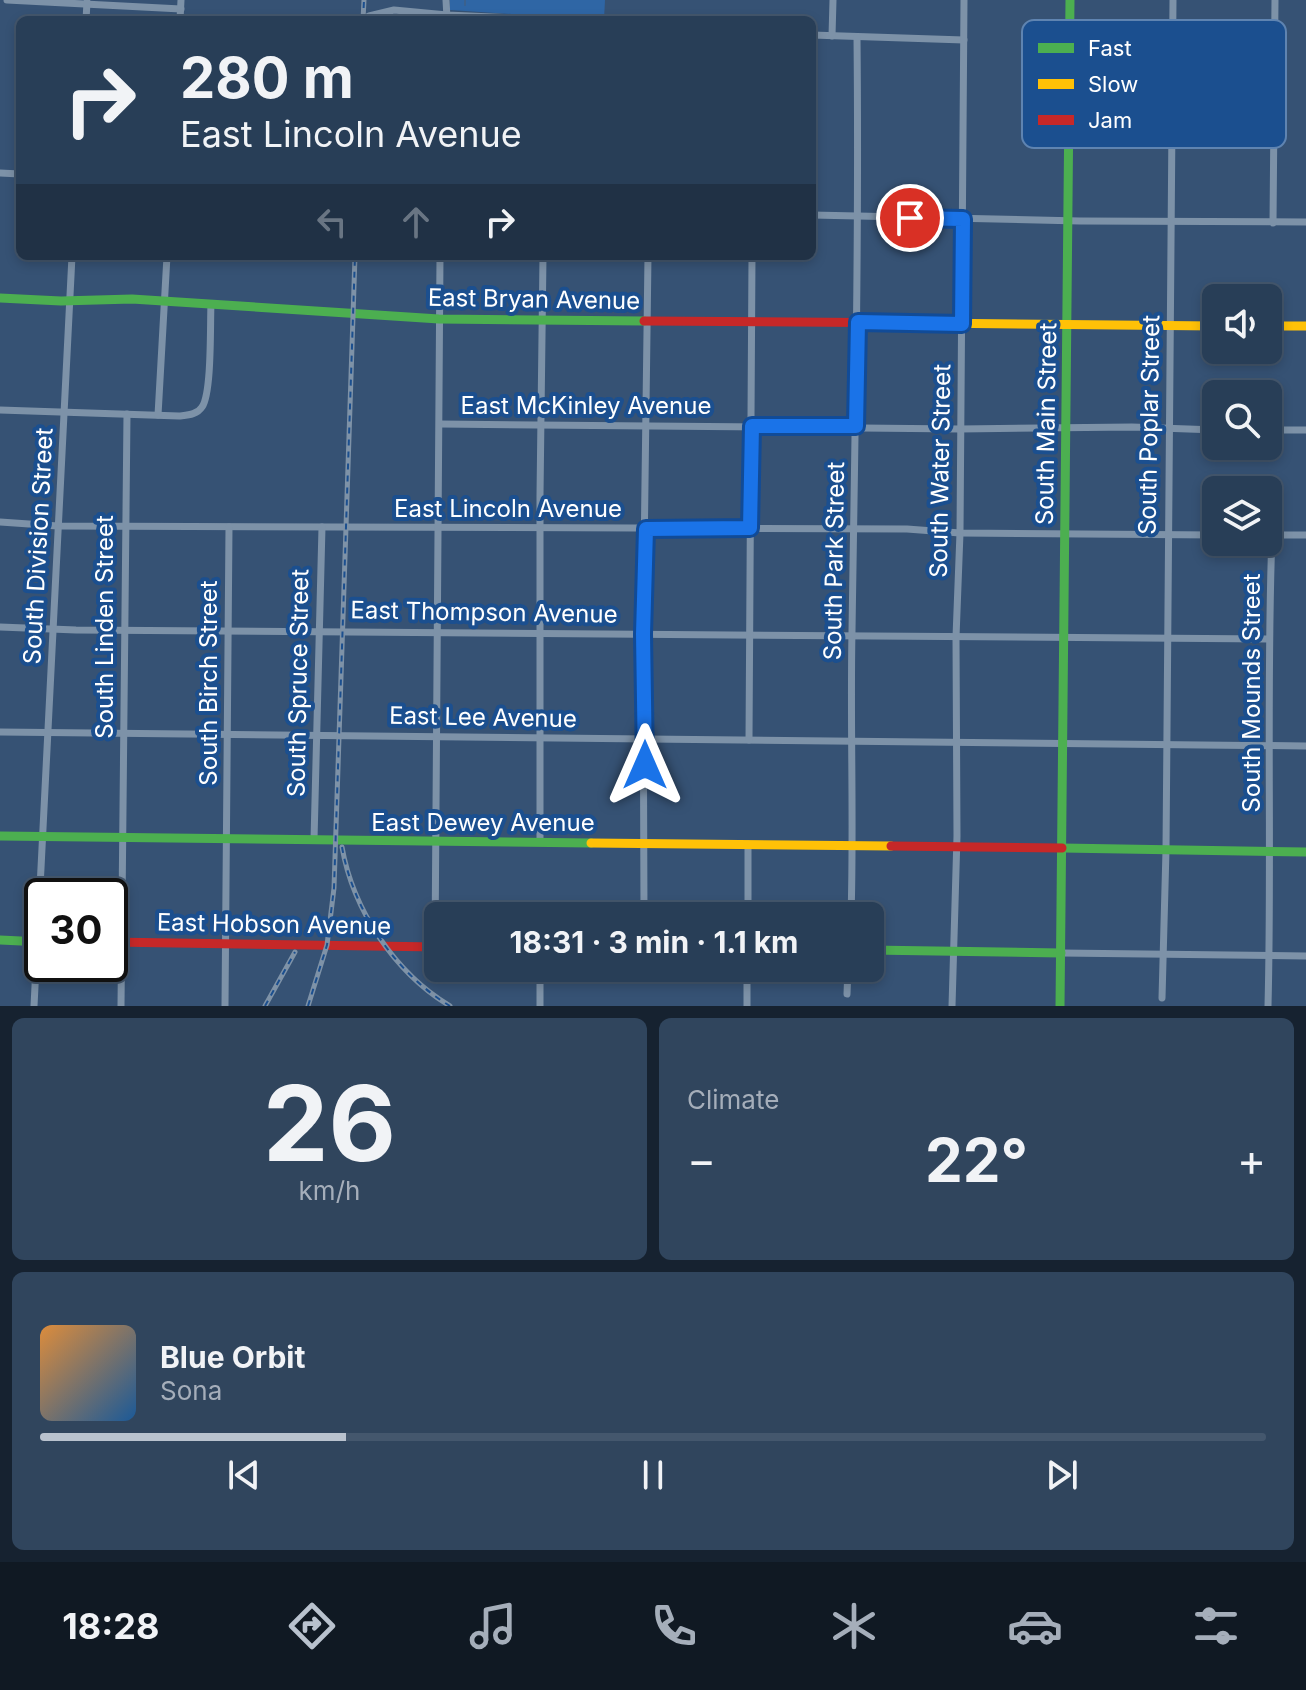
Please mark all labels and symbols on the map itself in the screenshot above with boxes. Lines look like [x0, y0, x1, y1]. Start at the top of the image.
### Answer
legend [1022, 20, 1286, 148]
text: Fast [1088, 35, 1132, 61]
text: Slow [1088, 71, 1138, 97]
text: Jam [1088, 107, 1132, 133]
pin [876, 184, 944, 252]
street label: East Bryan Avenue [428, 283, 640, 315]
street label: South Poplar Street [1133, 315, 1165, 535]
street label: South Main Street [1030, 322, 1062, 525]
street label: South Water Street [924, 364, 956, 578]
street label: East McKinley Avenue [461, 391, 711, 420]
street label: South Division Street [17, 427, 59, 665]
street label: South Park Street [818, 461, 850, 661]
street label: East Lincoln Avenue [394, 494, 622, 523]
street label: South Linden Street [90, 515, 119, 739]
street label: South Spruce Street [282, 568, 314, 797]
street label: South Mounds Street [1237, 573, 1266, 813]
street label: South Birch Street [194, 580, 223, 786]
street label: East Thompson Avenue [350, 595, 618, 629]
street label: East Lee Avenue [389, 701, 577, 733]
position arrow [603, 723, 687, 807]
street label: East Dewey Avenue [371, 808, 595, 837]
speed limit sign: 30 [24, 878, 128, 982]
street label: East Hobson Avenue [157, 907, 391, 941]

